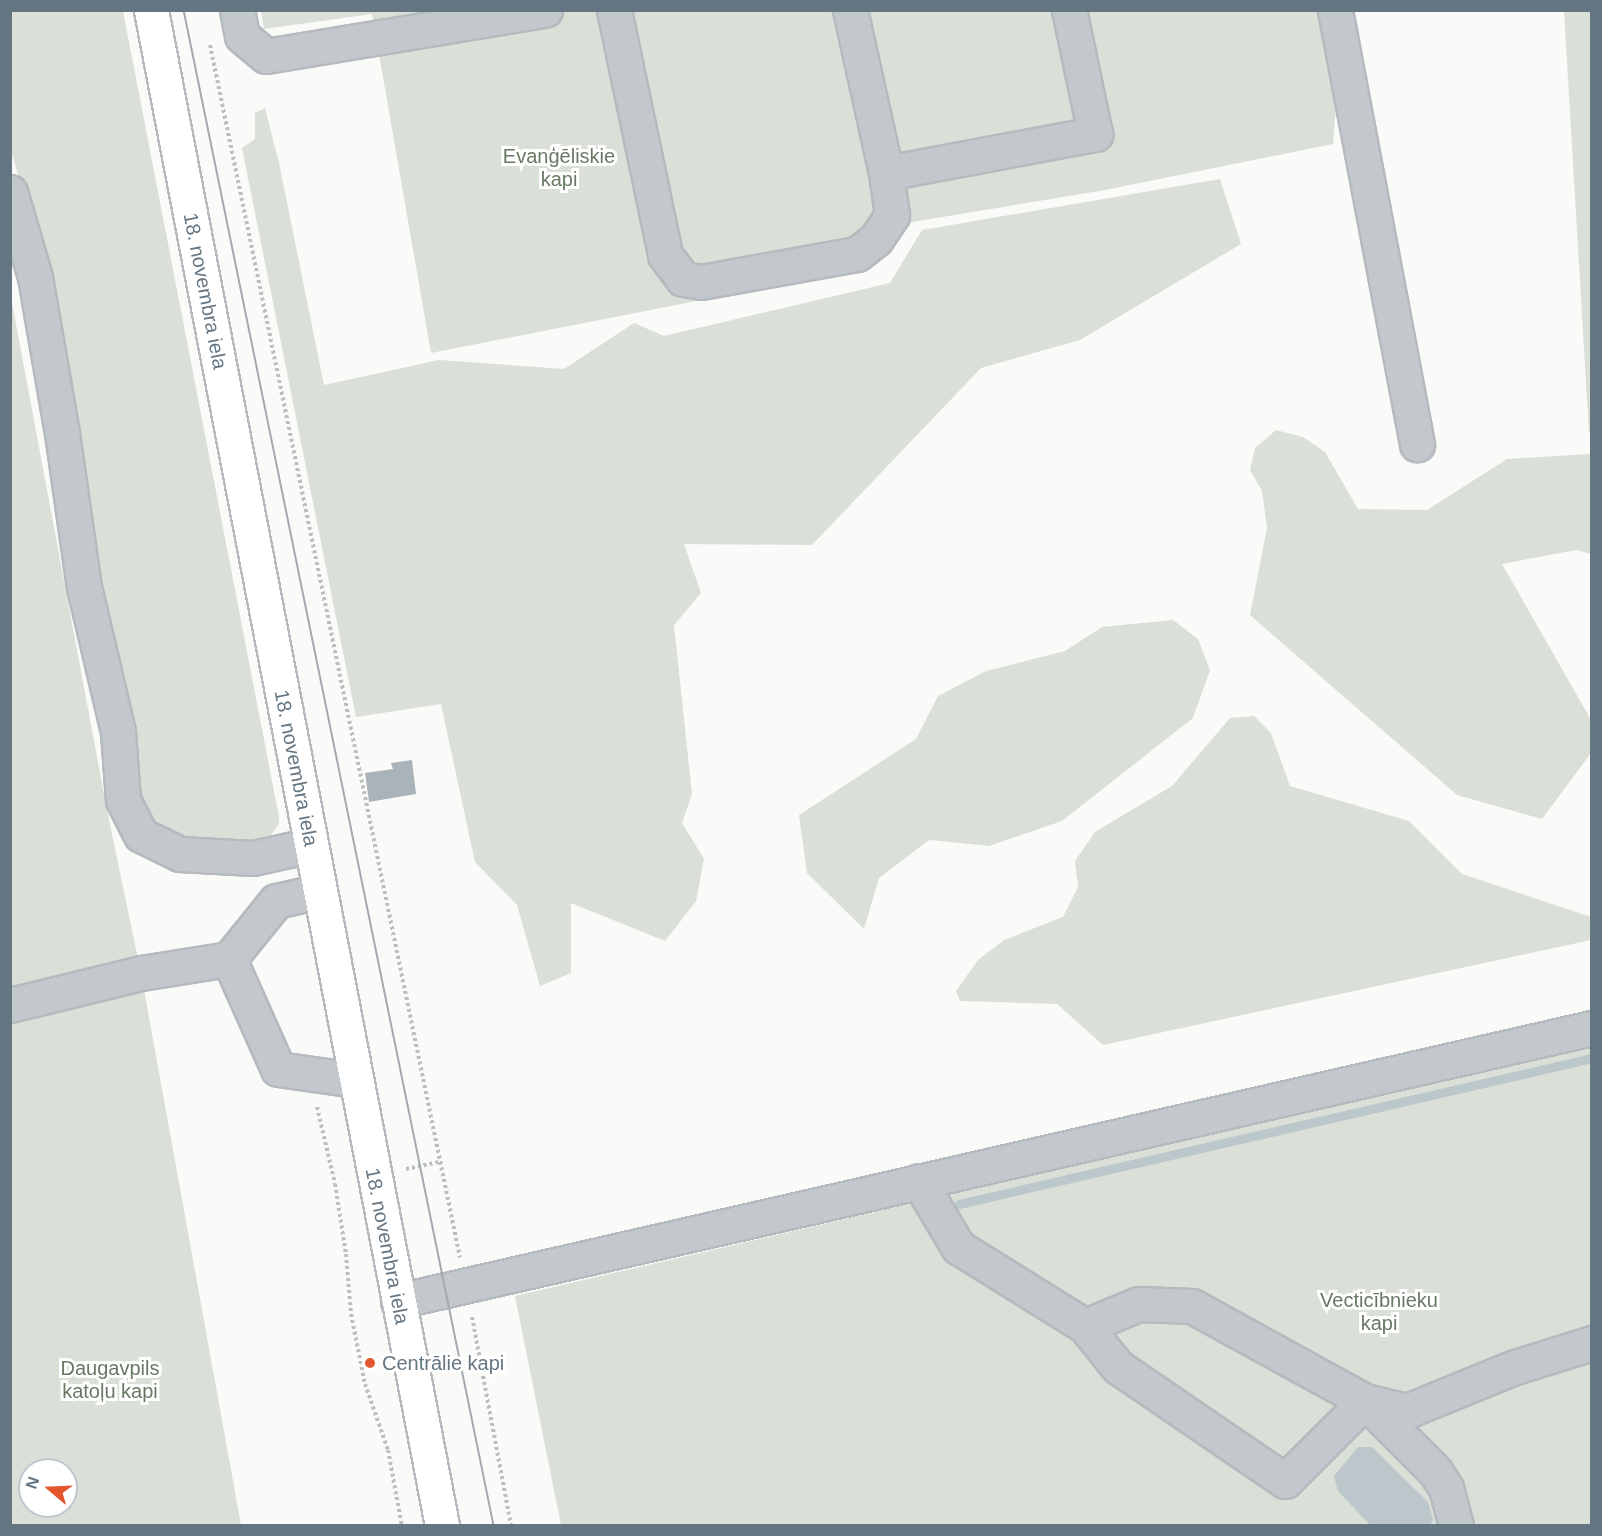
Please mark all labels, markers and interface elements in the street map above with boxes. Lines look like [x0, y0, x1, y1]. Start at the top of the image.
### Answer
park label: Evanģēliskie kapi [503, 144, 615, 191]
street label: 18. novembra iela [178, 211, 232, 371]
street label: 18. novembra iela [269, 688, 323, 848]
street label: 18. novembra iela [360, 1166, 414, 1326]
park label: Vecticībnieku kapi [1320, 1289, 1438, 1336]
place label: Centrālie kapi [382, 1351, 504, 1375]
marker: Centrālie kapi [363, 1356, 377, 1370]
park label: Daugavpils katoļu kapi [61, 1357, 159, 1404]
north arrow [18, 1458, 78, 1518]
text: N [22, 1474, 42, 1491]

